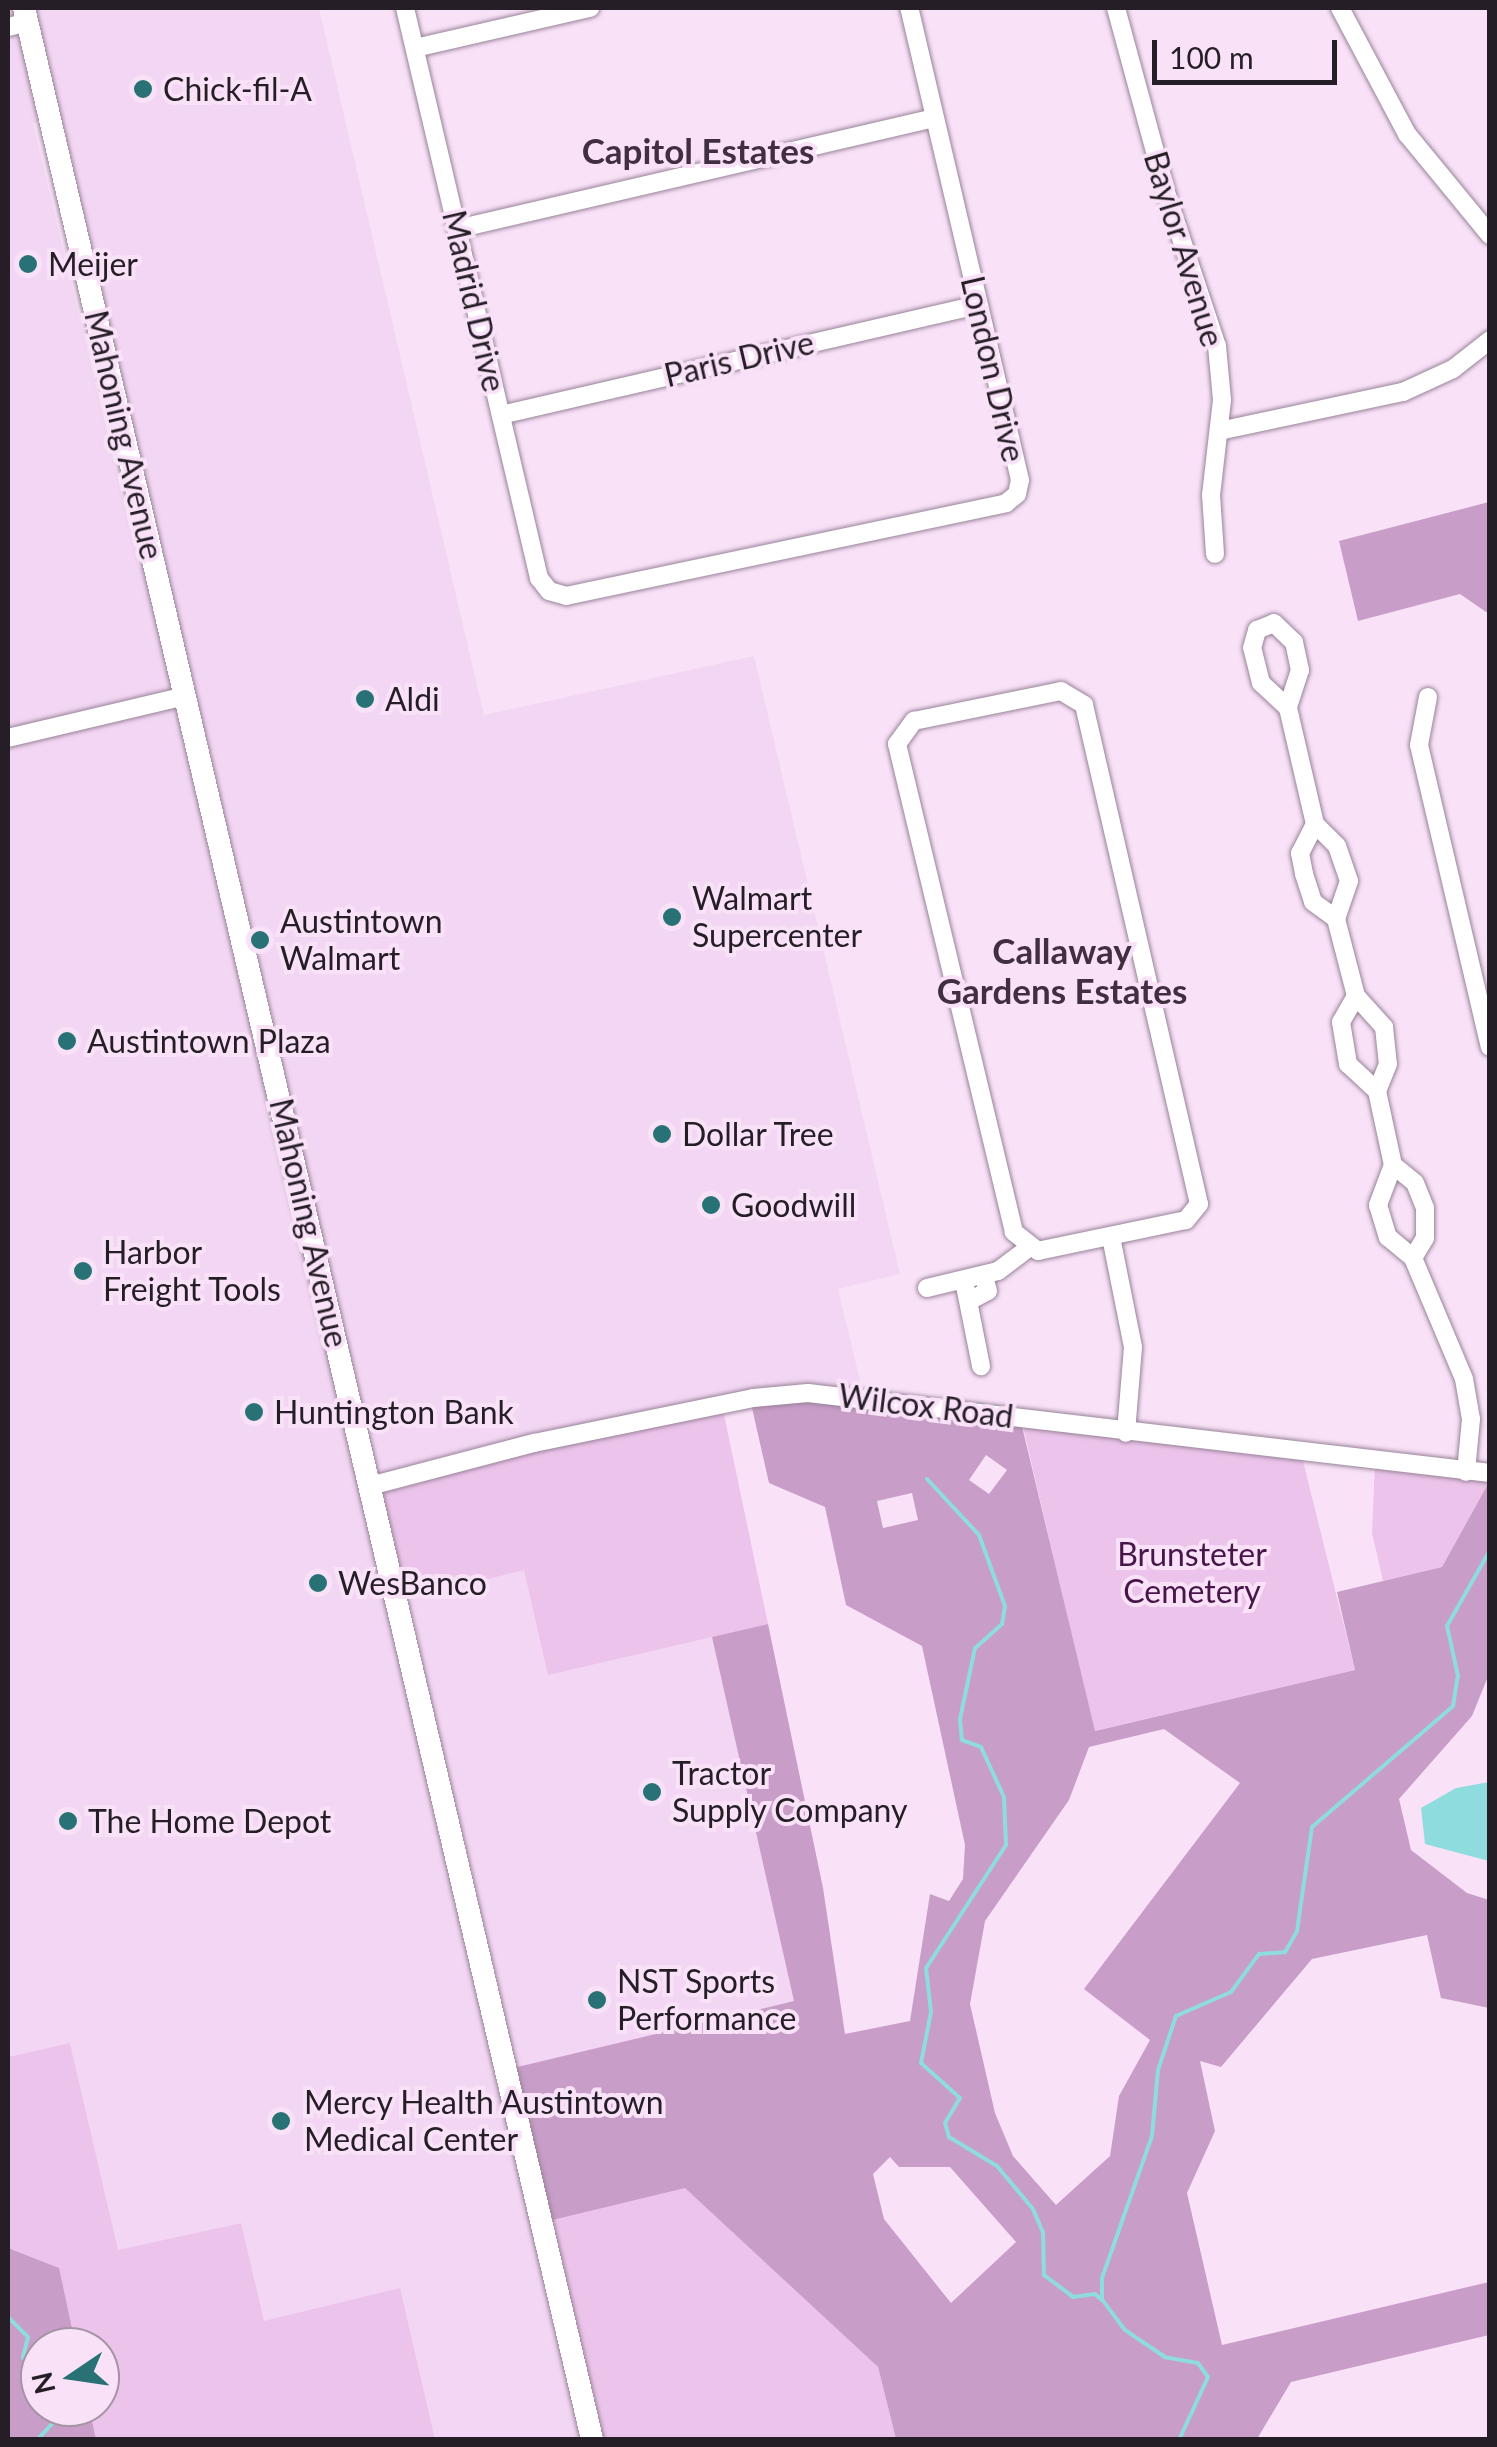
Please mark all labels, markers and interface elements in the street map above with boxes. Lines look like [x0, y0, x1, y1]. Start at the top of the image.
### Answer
scale bar [1157, 20, 1342, 82]
text: 100 m [1169, 39, 1254, 75]
place label: Chick-fil-A [163, 70, 312, 108]
marker: Chick-fil-A [132, 78, 154, 100]
district label: Capitol Estates [582, 129, 814, 171]
street label: Baylor Avenue [1136, 146, 1232, 352]
street label: Madrid Drive [435, 207, 513, 395]
place label: Meijer [48, 245, 138, 283]
marker: Meijer [17, 253, 39, 275]
street label: London Drive [953, 272, 1033, 466]
street label: Mahoning Avenue [77, 306, 171, 564]
street label: Paris Drive [660, 323, 818, 395]
place label: Aldi [385, 680, 440, 718]
marker: Aldi [354, 688, 376, 710]
place label: Walmart Supercenter [692, 880, 862, 955]
place label: Austintown Walmart [280, 903, 443, 978]
marker: Walmart Supercenter [661, 906, 683, 928]
marker: Austintown Walmart [249, 929, 271, 951]
district label: Callaway Gardens Estates [937, 929, 1187, 1011]
place label: Austintown Plaza [87, 1022, 331, 1060]
marker: Austintown Plaza [56, 1030, 78, 1052]
street label: Mahoning Avenue [262, 1094, 356, 1352]
place label: Dollar Tree [682, 1115, 835, 1153]
marker: Dollar Tree [651, 1123, 673, 1145]
place label: Goodwill [731, 1186, 856, 1224]
marker: Goodwill [700, 1194, 722, 1216]
place label: Harbor Freight Tools [103, 1234, 282, 1309]
marker: Harbor Freight Tools [72, 1260, 94, 1282]
street label: Wilcox Road [836, 1376, 1016, 1436]
place label: Huntington Bank [274, 1393, 514, 1431]
marker: Huntington Bank [243, 1401, 265, 1423]
park label: Brunsteter Cemetery [1117, 1536, 1267, 1611]
place label: WesBanco [338, 1564, 487, 1602]
marker: WesBanco [307, 1572, 329, 1594]
place label: Tractor Supply Company [672, 1755, 908, 1830]
marker: Tractor Supply Company [641, 1781, 663, 1803]
place label: The Home Depot [88, 1802, 331, 1840]
marker: The Home Depot [57, 1810, 79, 1832]
place label: NST Sports Performance [617, 1963, 796, 2038]
marker: NST Sports Performance [586, 1989, 608, 2011]
place label: Mercy Health Austintown Medical Center [304, 2084, 665, 2159]
marker: Mercy Health Austintown Medical Center [268, 2108, 294, 2134]
north arrow [20, 2327, 120, 2427]
text: N [24, 2369, 62, 2398]

